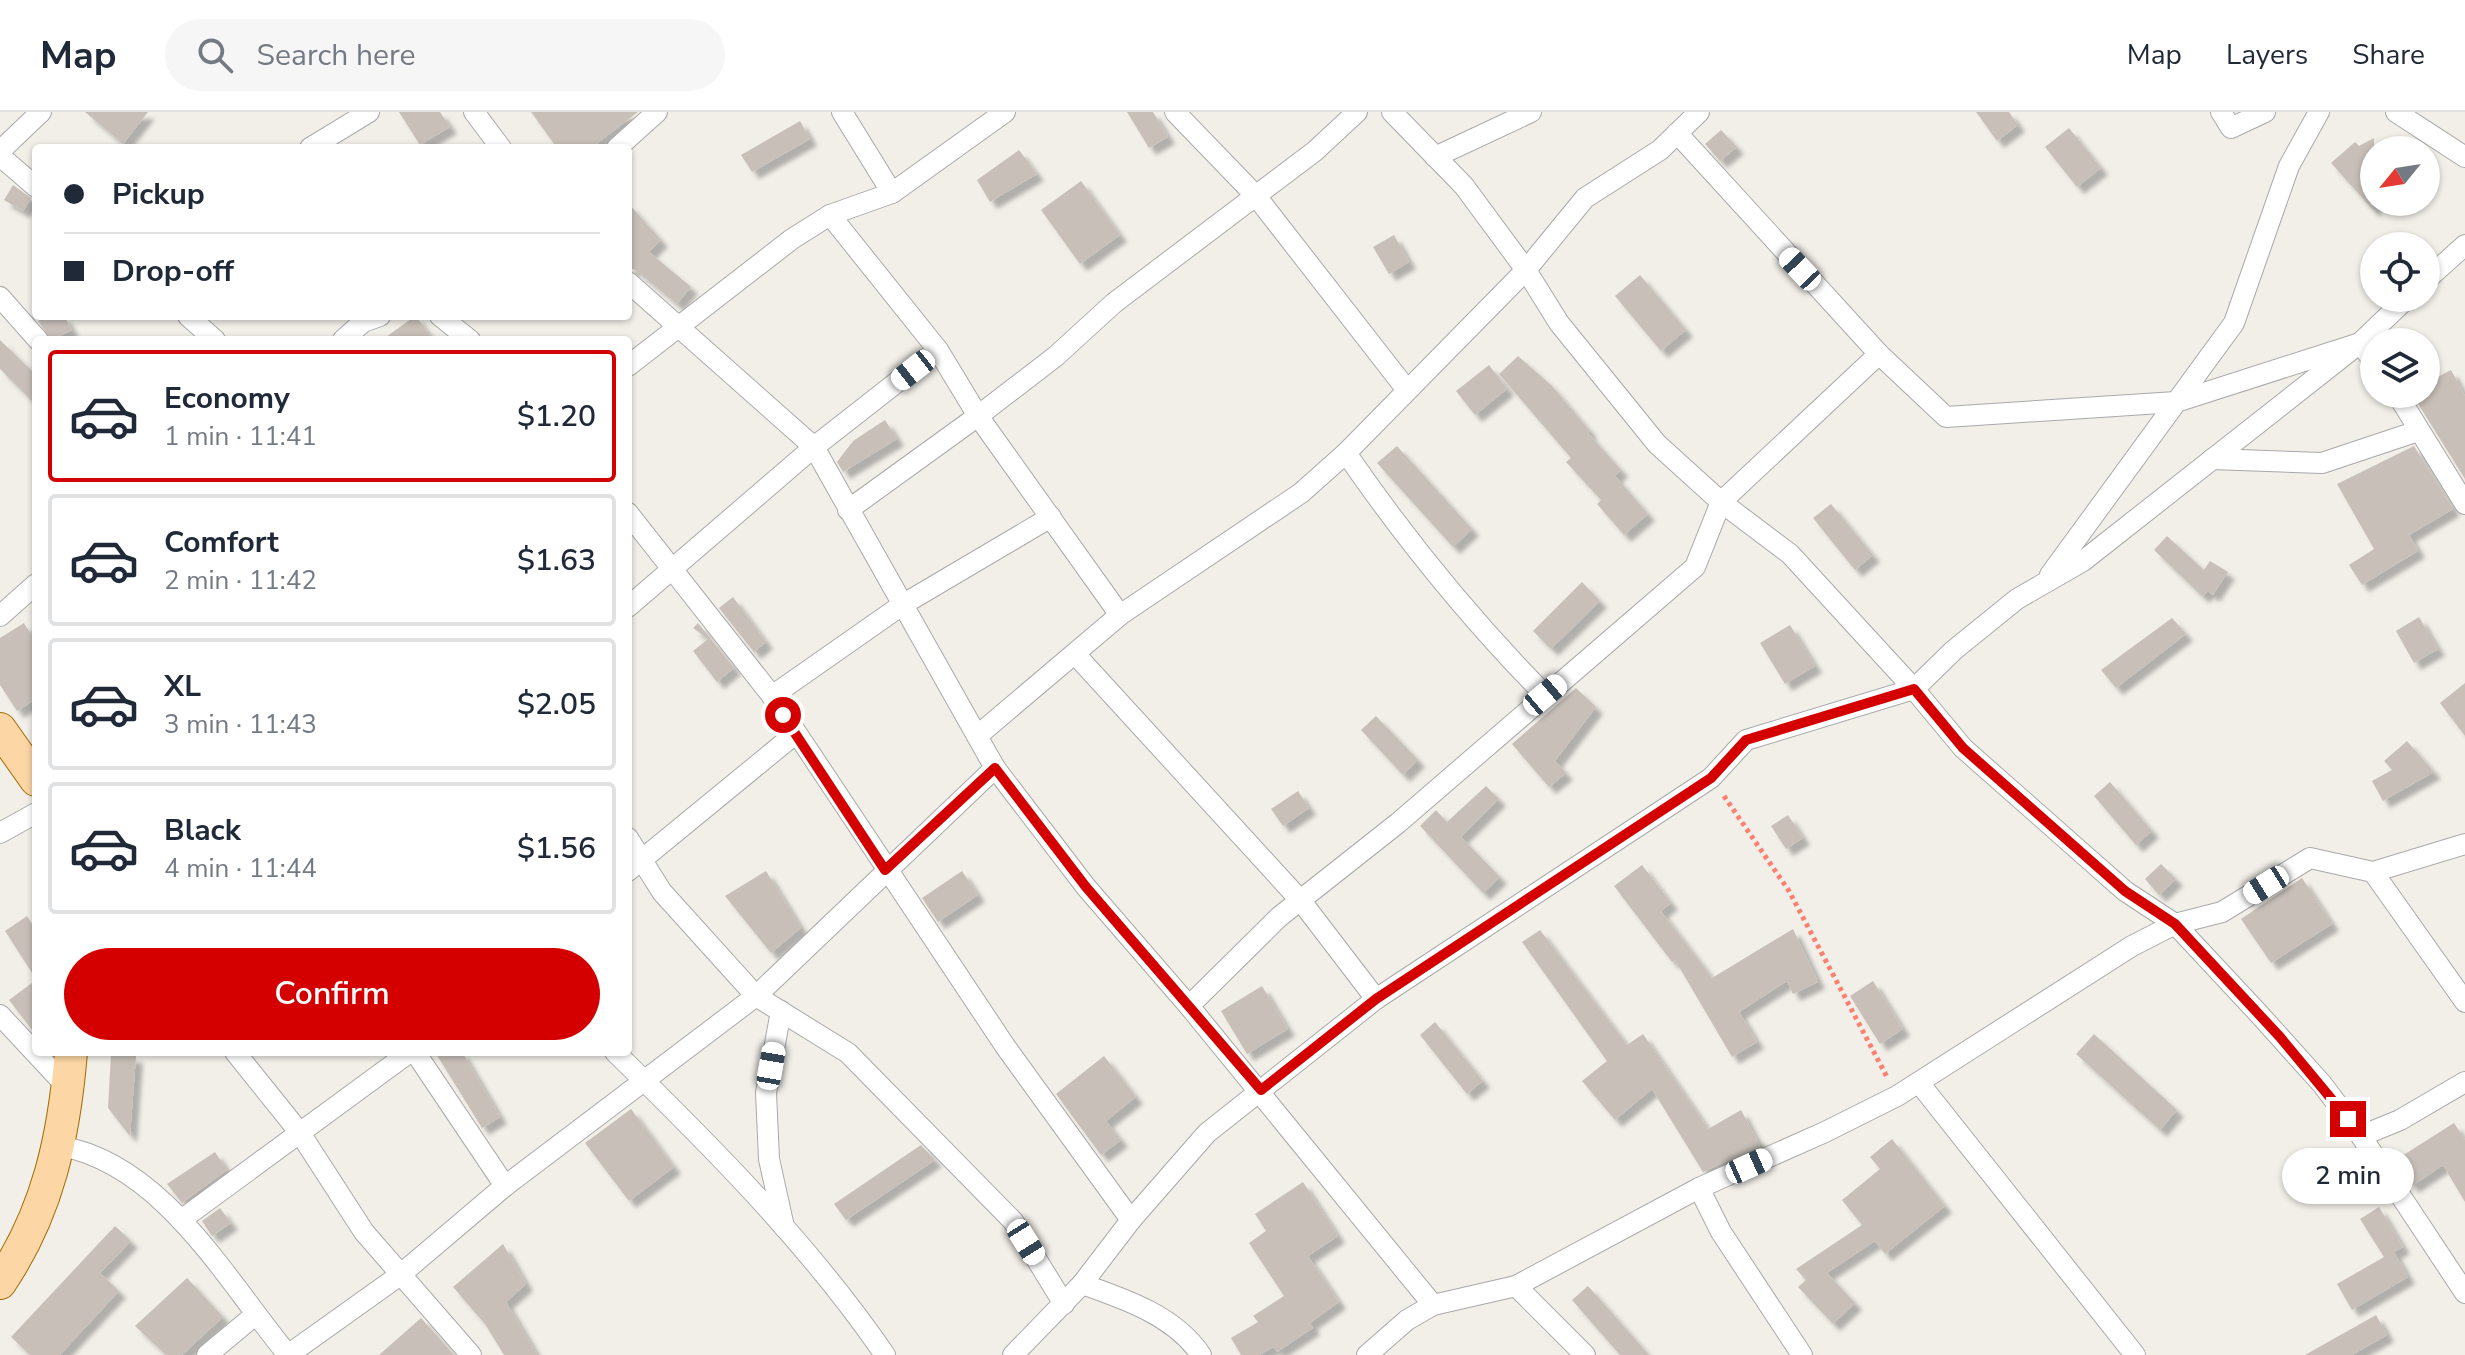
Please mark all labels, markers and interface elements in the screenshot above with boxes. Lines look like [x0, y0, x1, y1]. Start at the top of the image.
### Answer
search box [165, 19, 725, 91]
text: Map [40, 30, 117, 81]
icon: search [193, 33, 237, 77]
text: Search here [257, 35, 416, 76]
text: Map [2127, 36, 2182, 74]
text: Layers [2226, 36, 2308, 74]
text: Share [2352, 36, 2425, 74]
north arrow [2360, 136, 2440, 216]
map controls [2360, 136, 2440, 408]
text: Pickup [112, 174, 205, 215]
button: locate [2360, 232, 2440, 312]
car [1775, 243, 1825, 295]
text: Drop-off [112, 251, 234, 292]
button: layers [2360, 328, 2440, 408]
car [887, 346, 939, 394]
text: Economy [164, 378, 290, 419]
icon: car [68, 380, 140, 452]
text: $1.20 [517, 396, 596, 437]
text: 1 min · 11:41 [164, 419, 317, 454]
text: Comfort [164, 522, 279, 563]
icon: car [68, 524, 140, 596]
text: $1.63 [517, 540, 596, 581]
text: 2 min · 11:42 [164, 563, 317, 598]
text: XL [164, 666, 201, 707]
icon: car [68, 668, 140, 740]
car [1519, 670, 1571, 720]
text: $2.05 [517, 684, 596, 725]
route start [765, 697, 801, 733]
text: 3 min · 11:43 [164, 707, 317, 742]
text: Black [164, 810, 241, 851]
icon: car [68, 812, 140, 884]
text: $1.56 [517, 828, 596, 869]
text: 4 min · 11:44 [164, 851, 317, 886]
car [2239, 862, 2293, 908]
button: Confirm [64, 948, 600, 1040]
car [755, 1040, 787, 1092]
route end [2330, 1101, 2366, 1137]
car [1722, 1145, 1776, 1187]
callout: 2 min [2282, 1147, 2414, 1203]
text: 2 min [2315, 1158, 2381, 1193]
car [1003, 1215, 1049, 1269]

